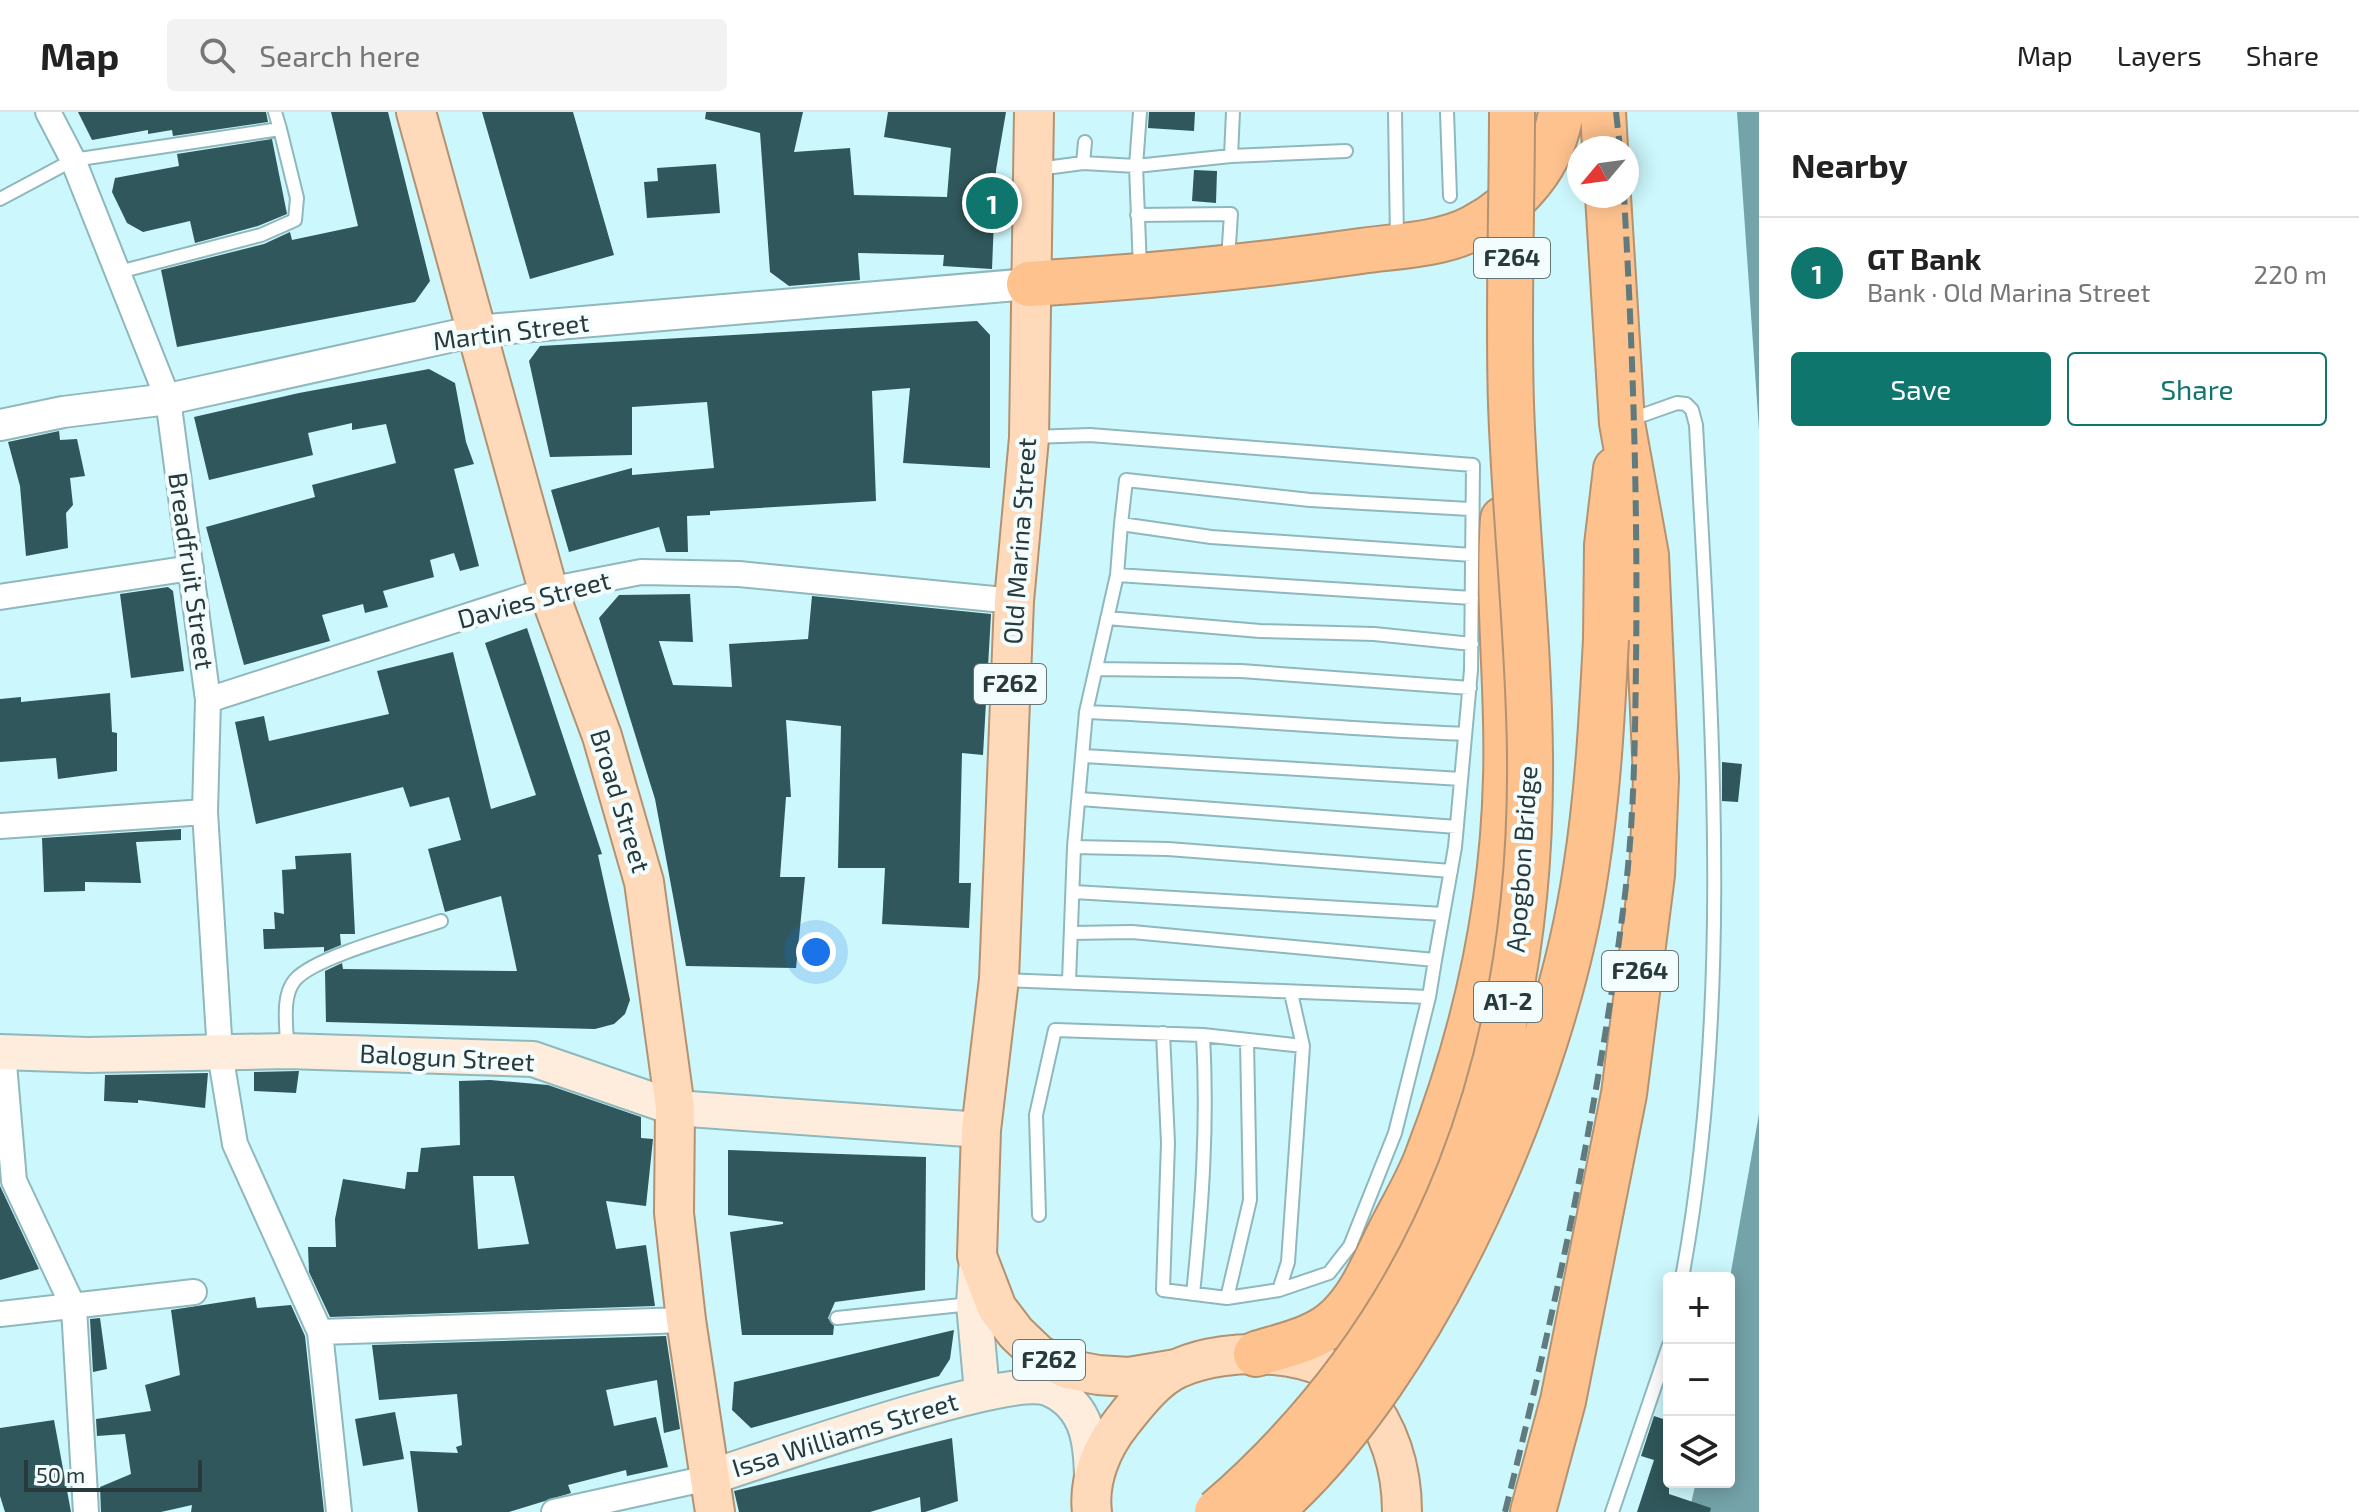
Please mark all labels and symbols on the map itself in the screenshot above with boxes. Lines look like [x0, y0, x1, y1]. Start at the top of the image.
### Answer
north arrow [1567, 136, 1639, 208]
pin: 1 [966, 173, 1018, 233]
road number: F264 [1474, 238, 1550, 278]
street label: Martin Street [431, 306, 591, 355]
street label: Old Marina Street [996, 436, 1041, 645]
street label: Breadfruit Street [163, 470, 222, 672]
street label: Davies Street [454, 563, 614, 634]
road number: F262 [974, 664, 1046, 704]
street label: Broad Street [585, 725, 658, 876]
street label: Apogbon Bridge [1499, 764, 1542, 953]
your location [796, 932, 836, 972]
road number: F264 [1602, 951, 1678, 991]
road number: A1-2 [1474, 982, 1542, 1022]
street label: Balogun Street [359, 1036, 536, 1077]
road number: F262 [1013, 1340, 1085, 1380]
street label: Issa Williams Street [728, 1384, 961, 1483]
scale bar [24, 1456, 202, 1492]

